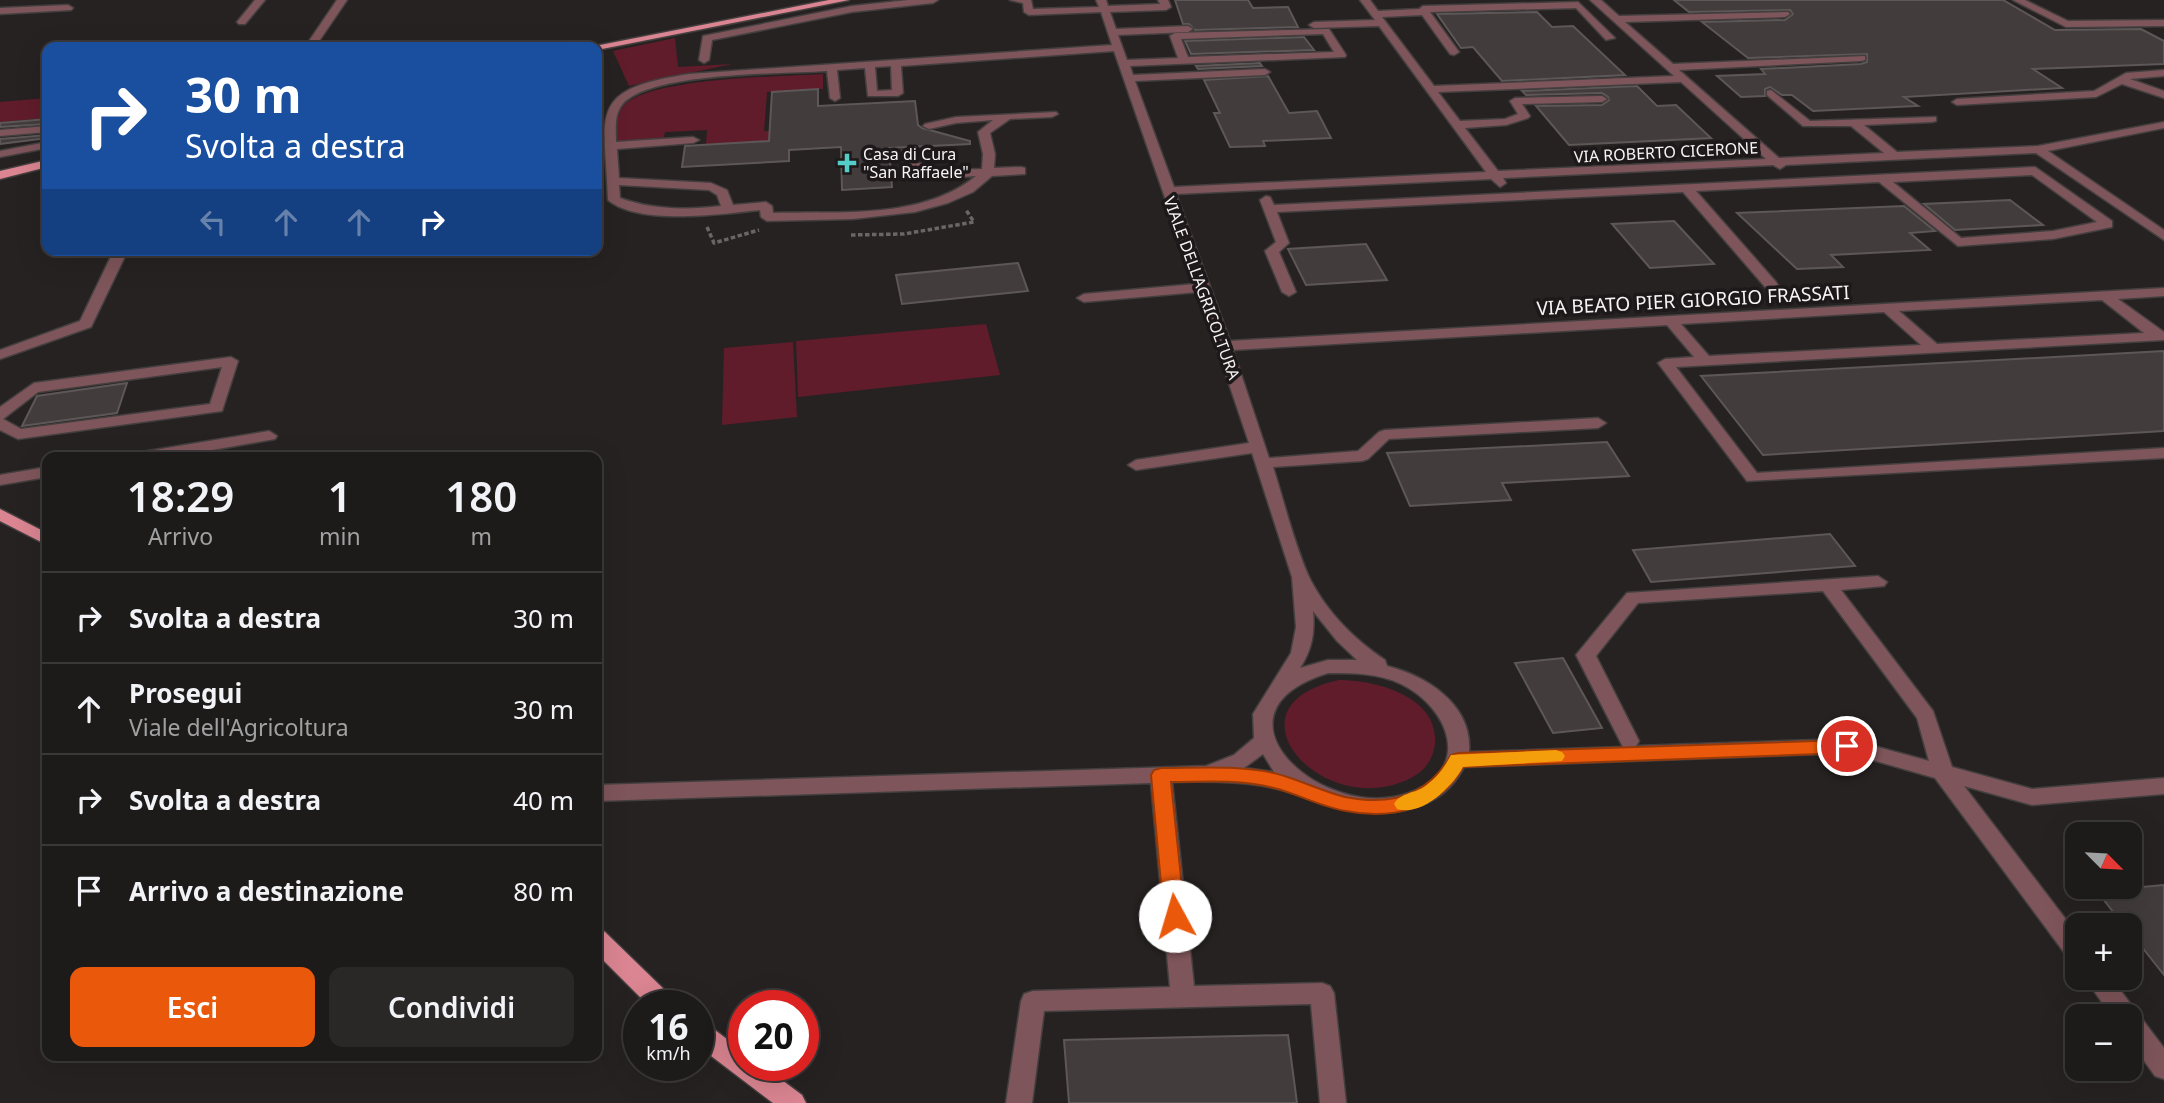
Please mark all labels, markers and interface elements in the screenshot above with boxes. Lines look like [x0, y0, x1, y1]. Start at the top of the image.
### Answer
text: 30 m [185, 61, 302, 127]
icon: right [70, 70, 161, 161]
text: Svolta a destra [185, 124, 406, 167]
street label: VIA ROBERTO CICERONE [1573, 136, 1759, 168]
place label: Casa di Cura "San Raffaele" [863, 143, 969, 183]
marker: Casa di Cura "San Raffaele" [837, 153, 857, 173]
street label: VIALE DELL'AGRICOLTURA [1159, 193, 1246, 383]
icon: left [194, 203, 232, 241]
icon: ahead [267, 203, 305, 241]
icon: ahead [340, 203, 378, 241]
icon: right [413, 203, 451, 241]
street label: VIA BEATO PIER GIORGIO FRASSATI [1536, 279, 1850, 321]
text: 18:29 [127, 467, 234, 524]
text: 1 [328, 467, 352, 524]
text: 180 [445, 467, 517, 524]
text: Arrivo [148, 520, 213, 552]
text: min [319, 520, 361, 552]
text: m [471, 520, 492, 552]
icon: right [70, 599, 108, 637]
text: Svolta a destra [129, 600, 321, 636]
text: 30 m [513, 600, 574, 636]
text: Prosegui [129, 675, 242, 711]
icon: ahead [70, 690, 108, 728]
text: 30 m [513, 691, 574, 727]
text: Viale dell'Agricoltura [129, 711, 349, 743]
pin [1817, 716, 1877, 776]
icon: arrive [1828, 727, 1866, 765]
icon: right [70, 781, 108, 819]
text: Svolta a destra [129, 782, 321, 818]
text: 40 m [513, 782, 574, 818]
north arrow [2065, 822, 2142, 900]
map controls [2065, 822, 2142, 1081]
icon: arrive [70, 872, 108, 910]
text: Arrivo a destinazione [129, 873, 404, 909]
text: 80 m [513, 873, 574, 909]
position arrow [1138, 879, 1212, 953]
button: + [2065, 913, 2142, 990]
button: Esci [70, 967, 315, 1047]
button: Condividi [329, 967, 574, 1047]
speed limit sign: 20 [728, 990, 819, 1081]
text: 16 [648, 1003, 689, 1050]
button: − [2065, 1004, 2142, 1081]
text: km/h [646, 1041, 691, 1065]

